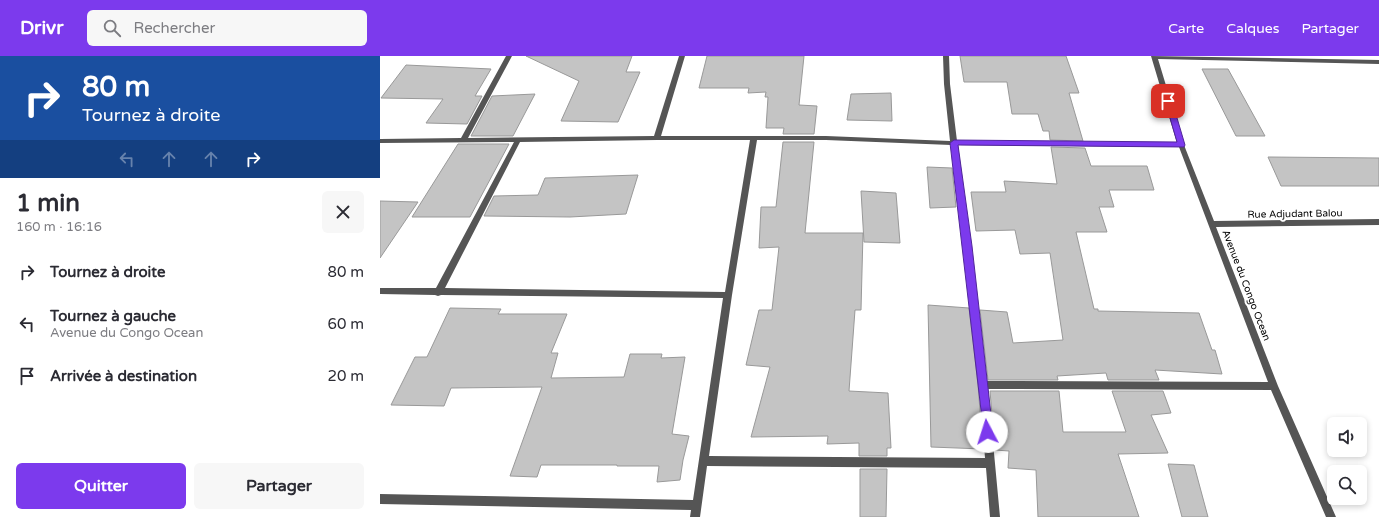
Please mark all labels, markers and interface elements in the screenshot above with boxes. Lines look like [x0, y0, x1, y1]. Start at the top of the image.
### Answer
search box [87, 10, 367, 46]
text: Drivr [20, 17, 63, 39]
icon: search [101, 17, 123, 39]
text: Rechercher [133, 19, 215, 37]
text: Carte [1168, 20, 1204, 37]
text: Calques [1226, 20, 1279, 37]
text: Partager [1301, 20, 1359, 37]
text: 80 m [82, 70, 150, 104]
icon: right [16, 72, 68, 124]
pin [1151, 84, 1185, 118]
icon: arrive [1157, 90, 1179, 112]
text: Tournez à droite [82, 104, 221, 126]
icon: left [116, 148, 138, 170]
icon: ahead [158, 148, 180, 170]
icon: ahead [200, 148, 222, 170]
icon: right [242, 148, 264, 170]
text: 1 min [16, 189, 80, 218]
button: close [322, 191, 364, 233]
street label: Rue Adjudant Balou [1247, 207, 1343, 221]
text: 160 m · 16:16 [16, 219, 102, 235]
street label: Avenue du Congo Ocean [1219, 228, 1273, 343]
icon: right [16, 261, 38, 283]
text: Tournez à droite [50, 263, 165, 281]
text: 80 m [327, 263, 364, 281]
text: Tournez à gauche [50, 307, 176, 325]
icon: left [16, 313, 38, 335]
text: 60 m [327, 315, 364, 333]
text: Avenue du Congo Ocean [50, 325, 203, 341]
icon: arrive [16, 365, 38, 387]
text: Arrivée à destination [50, 367, 197, 385]
text: 20 m [327, 367, 364, 385]
position arrow [966, 411, 1008, 453]
map controls [1327, 417, 1367, 505]
button: sound [1327, 417, 1367, 457]
button: Quitter [16, 463, 186, 509]
button: Partager [194, 463, 364, 509]
button: search [1327, 465, 1367, 505]

